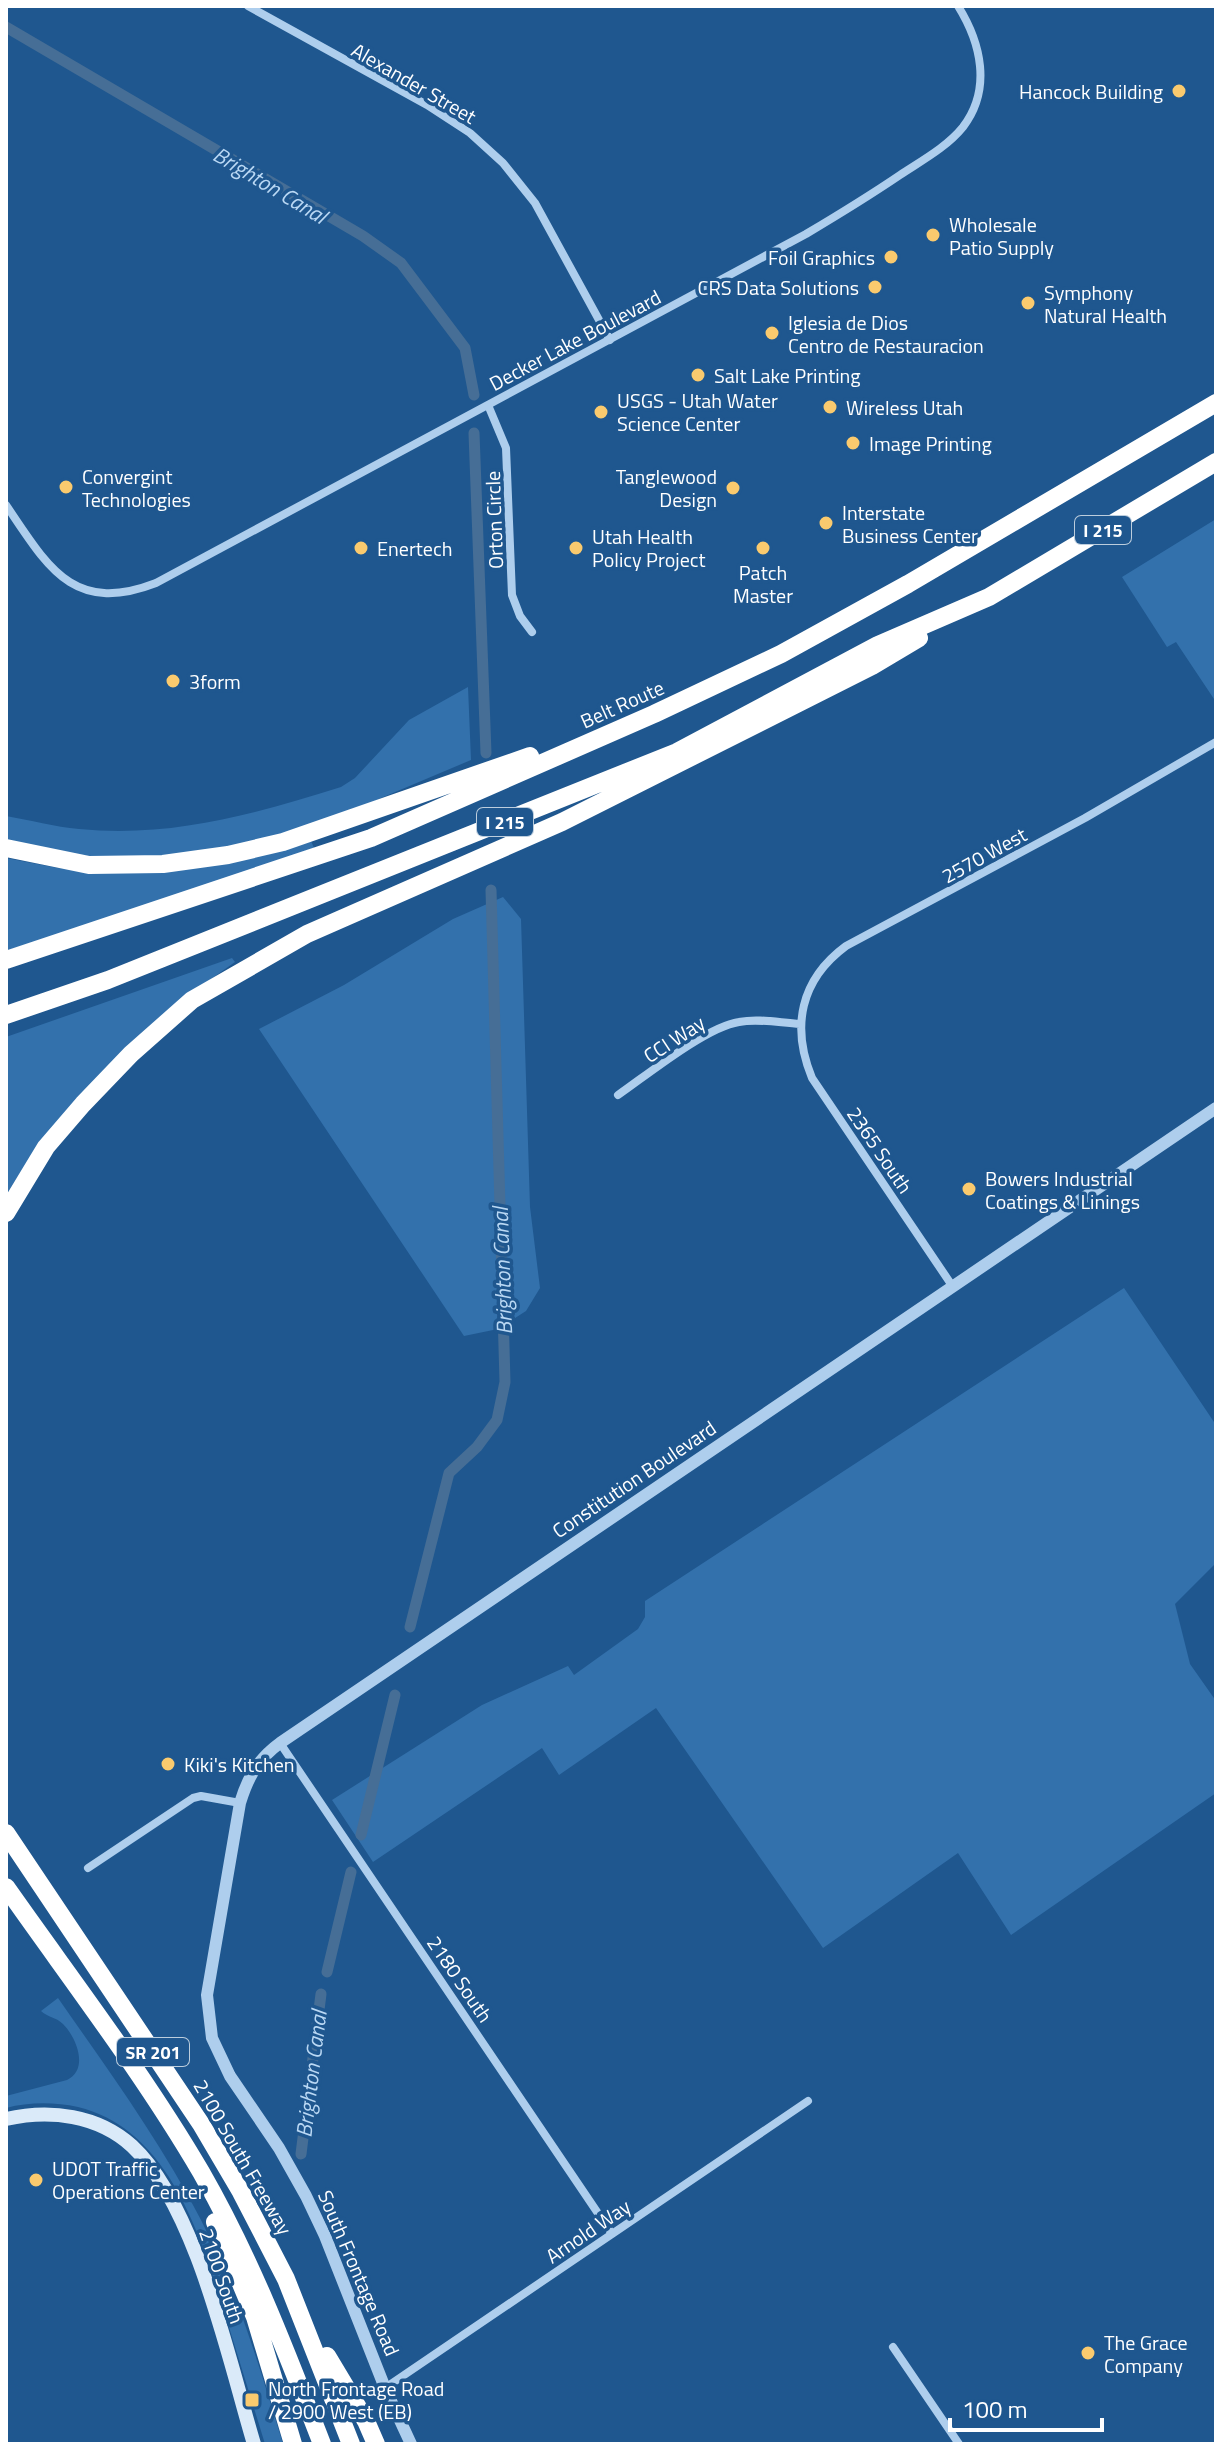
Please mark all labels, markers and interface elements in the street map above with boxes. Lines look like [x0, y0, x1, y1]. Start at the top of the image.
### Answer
street label: Alexander Street [346, 35, 482, 131]
place label: Hancock Building [1019, 76, 1163, 107]
marker: Hancock Building [1170, 82, 1188, 100]
water label: Brighton Canal [207, 138, 335, 234]
place label: Wholesale Patio Supply [949, 209, 1054, 263]
marker: Wholesale Patio Supply [924, 226, 942, 244]
place label: Foil Graphics [768, 242, 875, 273]
marker: Foil Graphics [882, 248, 900, 266]
place label: CRS Data Solutions [698, 272, 859, 303]
place label: Symphony Natural Health [1044, 277, 1167, 331]
marker: CRS Data Solutions [866, 278, 884, 296]
street label: Decker Lake Boulevard [484, 282, 666, 398]
marker: Symphony Natural Health [1019, 294, 1037, 312]
place label: Iglesia de Dios Centro de Restauracion [788, 307, 984, 361]
marker: Iglesia de Dios Centro de Restauracion [763, 324, 781, 342]
place label: Salt Lake Printing [714, 360, 861, 391]
marker: Salt Lake Printing [689, 366, 707, 384]
place label: USGS - Utah Water Science Center [617, 385, 778, 439]
place label: Wireless Utah [846, 392, 963, 423]
marker: Wireless Utah [821, 398, 839, 416]
marker: USGS - Utah Water Science Center [592, 403, 610, 421]
place label: Image Printing [869, 428, 992, 459]
marker: Image Printing [844, 434, 862, 452]
place label: Convergint Technologies [82, 461, 191, 515]
place label: Tanglewood Design [616, 461, 717, 515]
street label: Orton Circle [477, 470, 511, 570]
marker: Convergint Technologies [57, 478, 75, 496]
marker: Tanglewood Design [724, 479, 742, 497]
place label: Interstate Business Center [842, 497, 978, 551]
marker: Interstate Business Center [817, 514, 835, 532]
road number: I 215 [1075, 516, 1131, 544]
place label: Utah Health Policy Project [592, 521, 705, 575]
place label: Enertech [377, 533, 452, 564]
marker: Enertech [352, 539, 370, 557]
marker: Utah Health Policy Project [567, 539, 585, 557]
marker: Patch Master [754, 539, 772, 557]
place label: Patch Master [733, 557, 793, 611]
place label: 3form [189, 666, 241, 697]
marker: 3form [164, 672, 182, 690]
street label: Belt Route [575, 672, 669, 736]
road number: I 215 [477, 808, 533, 836]
street label: 2570 West [936, 819, 1032, 891]
street label: CCI Way [637, 1007, 711, 1070]
street label: 2365 South [839, 1100, 921, 1200]
place label: Bowers Industrial Coatings & Linings [985, 1163, 1140, 1217]
marker: Bowers Industrial Coatings & Linings [960, 1180, 978, 1198]
water label: Brighton Canal [483, 1204, 521, 1335]
street label: Constitution Boulevard [546, 1412, 722, 1546]
place label: Kiki's Kitchen [184, 1749, 295, 1780]
marker: Kiki's Kitchen [159, 1755, 177, 1773]
street label: 2180 South [419, 1929, 501, 2029]
water label: Brighton Canal [286, 2006, 336, 2139]
road number: SR 201 [117, 2038, 189, 2066]
street label: 2100 South Freeway [186, 2073, 300, 2241]
place label: UDOT Traffic Operations Center [52, 2153, 205, 2207]
marker: UDOT Traffic Operations Center [27, 2171, 45, 2189]
street label: South Frontage Road [310, 2185, 408, 2361]
street label: Arnold Way [539, 2191, 637, 2271]
street label: 2100 South [191, 2224, 253, 2328]
place label: The Grace Company [1104, 2327, 1188, 2381]
marker: The Grace Company [1079, 2344, 1097, 2362]
place label: North Frontage Road / 2900 West (EB) [268, 2373, 444, 2427]
scale bar [950, 2382, 1102, 2432]
marker: North Frontage Road / 2900 West (EB) [243, 2391, 261, 2409]
text: 100 m [962, 2391, 1028, 2427]

